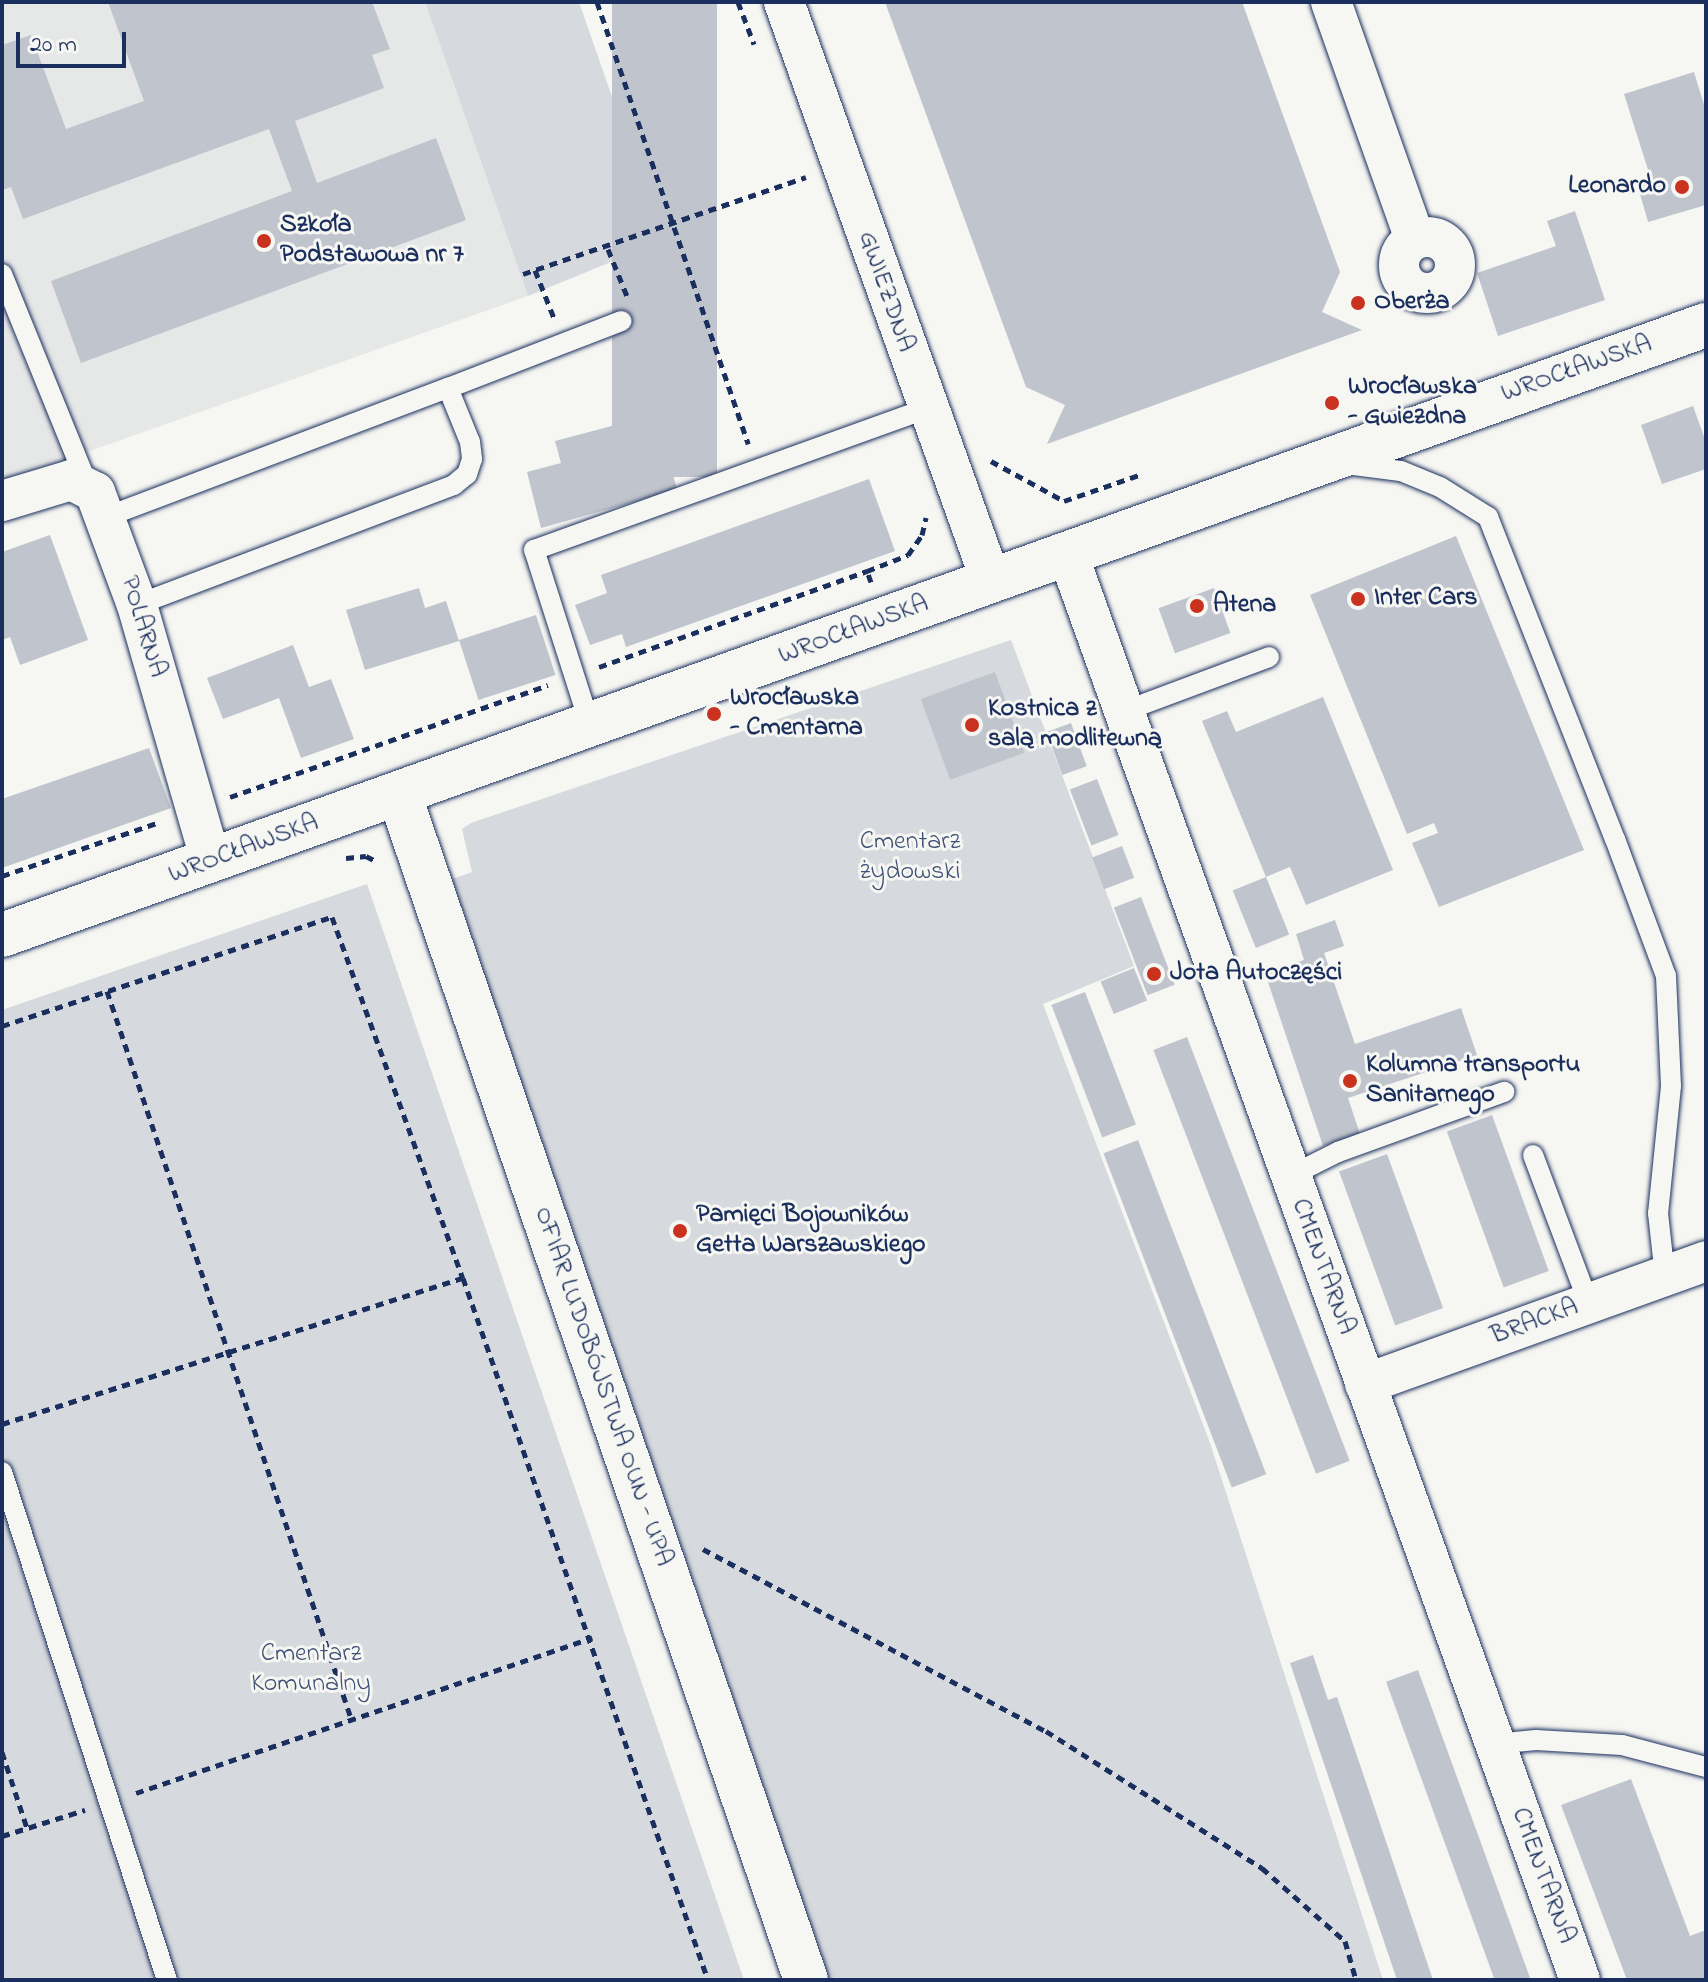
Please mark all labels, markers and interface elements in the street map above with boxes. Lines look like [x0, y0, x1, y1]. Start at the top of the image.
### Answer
scale bar [20, 16, 130, 66]
text: 20 m [30, 28, 77, 63]
place label: Leonardo [1568, 171, 1666, 203]
marker: Leonardo [1673, 178, 1691, 196]
place label: Szkoła Podstawowa nr 7 [280, 210, 464, 272]
street label: GWIEZDNA [850, 227, 920, 357]
marker: Szkoła Podstawowa nr 7 [255, 232, 273, 250]
place label: Oberża [1374, 287, 1449, 319]
marker: Oberża [1349, 294, 1367, 312]
street label: WROCŁAWSKA [1498, 330, 1656, 410]
place label: Wrocławska - Gwiezdna [1348, 372, 1477, 434]
marker: Wrocławska - Gwiezdna [1323, 394, 1341, 412]
street label: POLARNA [112, 573, 172, 681]
place label: Inter Cars [1374, 583, 1477, 615]
street label: WROCŁAWSKA [775, 589, 933, 673]
place label: Atena [1213, 590, 1276, 622]
marker: Inter Cars [1349, 590, 1367, 608]
marker: Atena [1188, 597, 1206, 615]
place label: Wrocławska - Cmentarna [730, 683, 863, 744]
place label: Kostnica z salą modlitewną [988, 694, 1162, 756]
marker: Wrocławska - Cmentarna [705, 705, 723, 723]
marker: Kostnica z salą modlitewną [963, 716, 981, 734]
street label: WROCŁAWSKA [165, 808, 323, 892]
park label: Cmentarz żydowski [860, 827, 960, 888]
place label: Jota Autoczęści [1170, 958, 1342, 990]
marker: Jota Autoczęści [1145, 965, 1163, 983]
place label: Kolumna transportu Sanitarnego [1366, 1050, 1580, 1112]
marker: Kolumna transportu Sanitarnego [1341, 1072, 1359, 1090]
street label: CMENTARNA [1283, 1195, 1361, 1339]
place label: Pamięci Bojowników Getta Warszawskiego [696, 1200, 926, 1262]
street label: OFIAR LUDOBÓJSTWA OUN - UPA [526, 1203, 678, 1571]
marker: Pamięci Bojowników Getta Warszawskiego [671, 1222, 689, 1240]
street label: BRACKA [1487, 1293, 1583, 1353]
park label: Cmentarz Komunalny [251, 1639, 371, 1700]
street label: CMENTARNA [1503, 1804, 1581, 1948]

